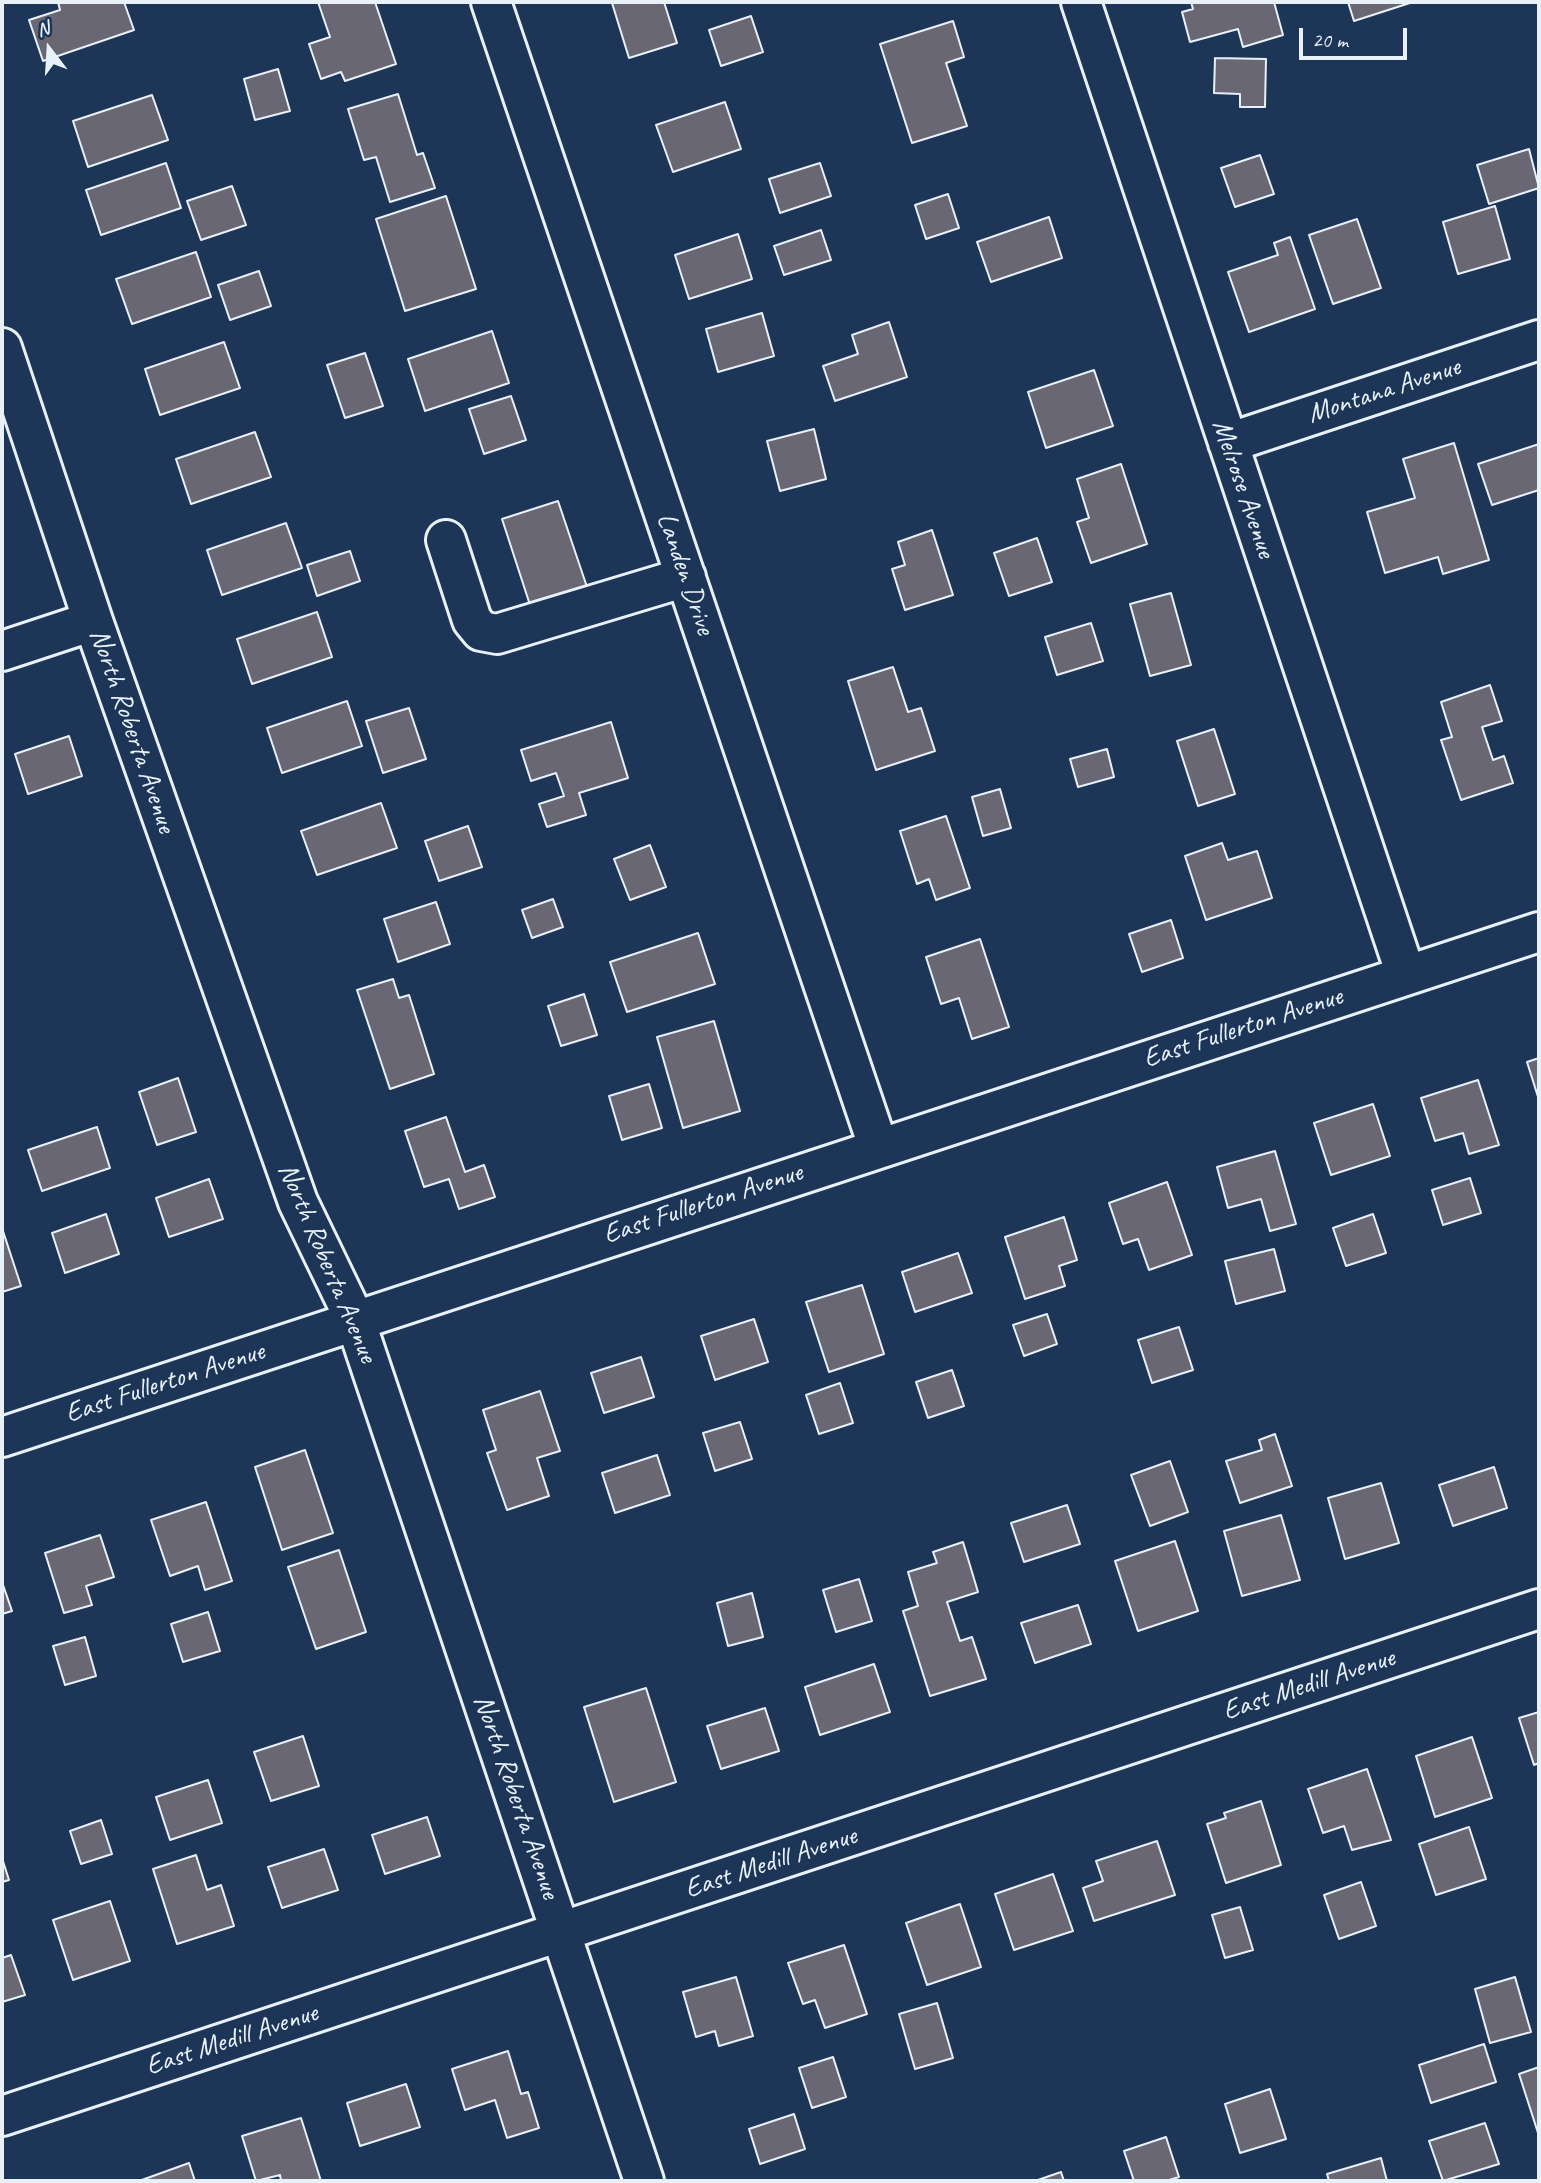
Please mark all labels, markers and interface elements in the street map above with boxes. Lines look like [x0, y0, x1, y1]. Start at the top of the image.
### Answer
north arrow [14, 14, 84, 84]
scale bar [1303, 14, 1412, 58]
text: N [34, 16, 52, 42]
text: 20 m [1312, 27, 1348, 53]
street label: Montana Avenue [1304, 351, 1464, 431]
street label: Melrose Avenue [1204, 415, 1282, 563]
street label: Landen Drive [649, 509, 721, 639]
street label: North Roberta Avenue [81, 625, 183, 837]
street label: East Fullerton Avenue [1139, 980, 1347, 1076]
street label: East Fullerton Avenue [599, 1156, 807, 1252]
street label: North Roberta Avenue [270, 1158, 384, 1368]
street label: East Fullerton Avenue [61, 1335, 269, 1431]
street label: East Medill Avenue [1219, 1641, 1399, 1729]
street label: North Roberta Avenue [465, 1691, 567, 1903]
street label: East Medill Avenue [681, 1819, 861, 1907]
street label: East Medill Avenue [142, 1996, 322, 2084]

